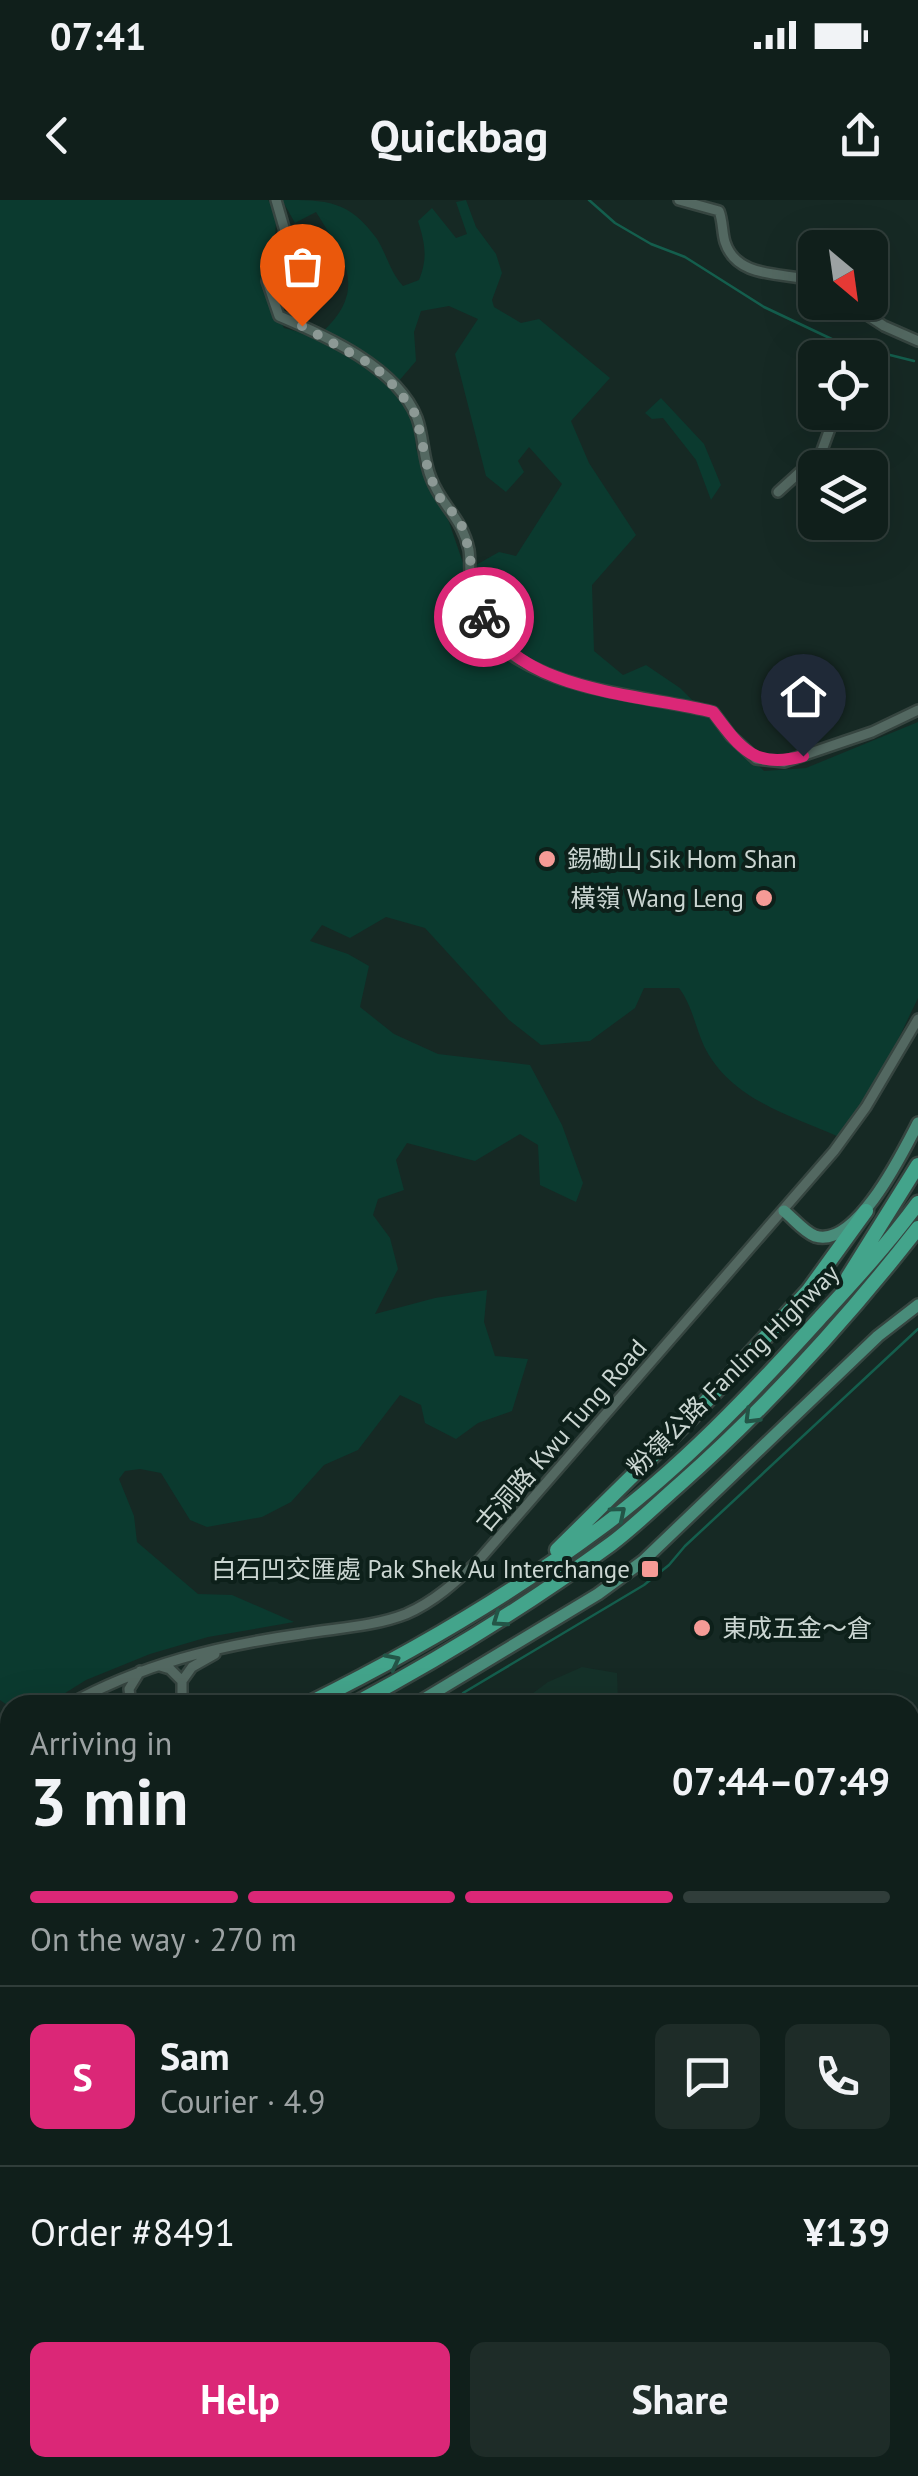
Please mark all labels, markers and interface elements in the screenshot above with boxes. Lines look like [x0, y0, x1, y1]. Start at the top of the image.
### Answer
text: 07:41 [50, 11, 146, 60]
text: Quickbag [370, 106, 548, 164]
icon: back [30, 108, 85, 163]
icon: share [833, 108, 888, 163]
pin [260, 224, 345, 327]
north arrow [798, 230, 888, 320]
map controls [798, 230, 888, 540]
icon: bag [275, 239, 330, 294]
button: locate [798, 340, 888, 430]
button: layers [798, 450, 888, 540]
courier [434, 567, 534, 667]
icon: bike [457, 590, 512, 645]
pin [761, 654, 846, 757]
icon: home [776, 669, 831, 724]
place label: 錫磡山 Sik Hom Shan [567, 843, 797, 875]
marker: 錫磡山 Sik Hom Shan [536, 848, 558, 870]
place label: 橫嶺 Wang Leng [570, 882, 744, 914]
marker: 橫嶺 Wang Leng [753, 887, 775, 909]
street label: 粉嶺公路 Fanling Highway [620, 1257, 846, 1483]
street label: 古洞路 Kwu Tung Road [469, 1332, 653, 1538]
one-way arrow [745, 1405, 763, 1423]
one-way arrow [608, 1507, 626, 1525]
place label: 白石凹交匯處 Pak Shek Au Interchange [211, 1553, 630, 1585]
marker: 白石凹交匯處 Pak Shek Au Interchange [639, 1558, 661, 1580]
one-way arrow [492, 1608, 510, 1627]
place label: 東成五金～倉 [722, 1612, 872, 1644]
marker: 東成五金～倉 [691, 1617, 713, 1639]
one-way arrow [383, 1654, 401, 1673]
text: Arriving in [30, 1722, 172, 1764]
text: 07:44–07:49 [672, 1756, 890, 1805]
text: 3 min [30, 1759, 189, 1843]
text: On the way · 270 m [30, 1918, 297, 1960]
button: chat [655, 2024, 760, 2129]
button: phone [785, 2024, 890, 2129]
text: Sam [160, 2031, 230, 2080]
text: S [72, 2052, 93, 2101]
text: Courier · 4.9 [160, 2080, 326, 2122]
text: Order #8491 [30, 2207, 235, 2256]
text: ¥139 [804, 2207, 890, 2256]
button: Help [30, 2342, 450, 2457]
button: Share [470, 2342, 890, 2457]

